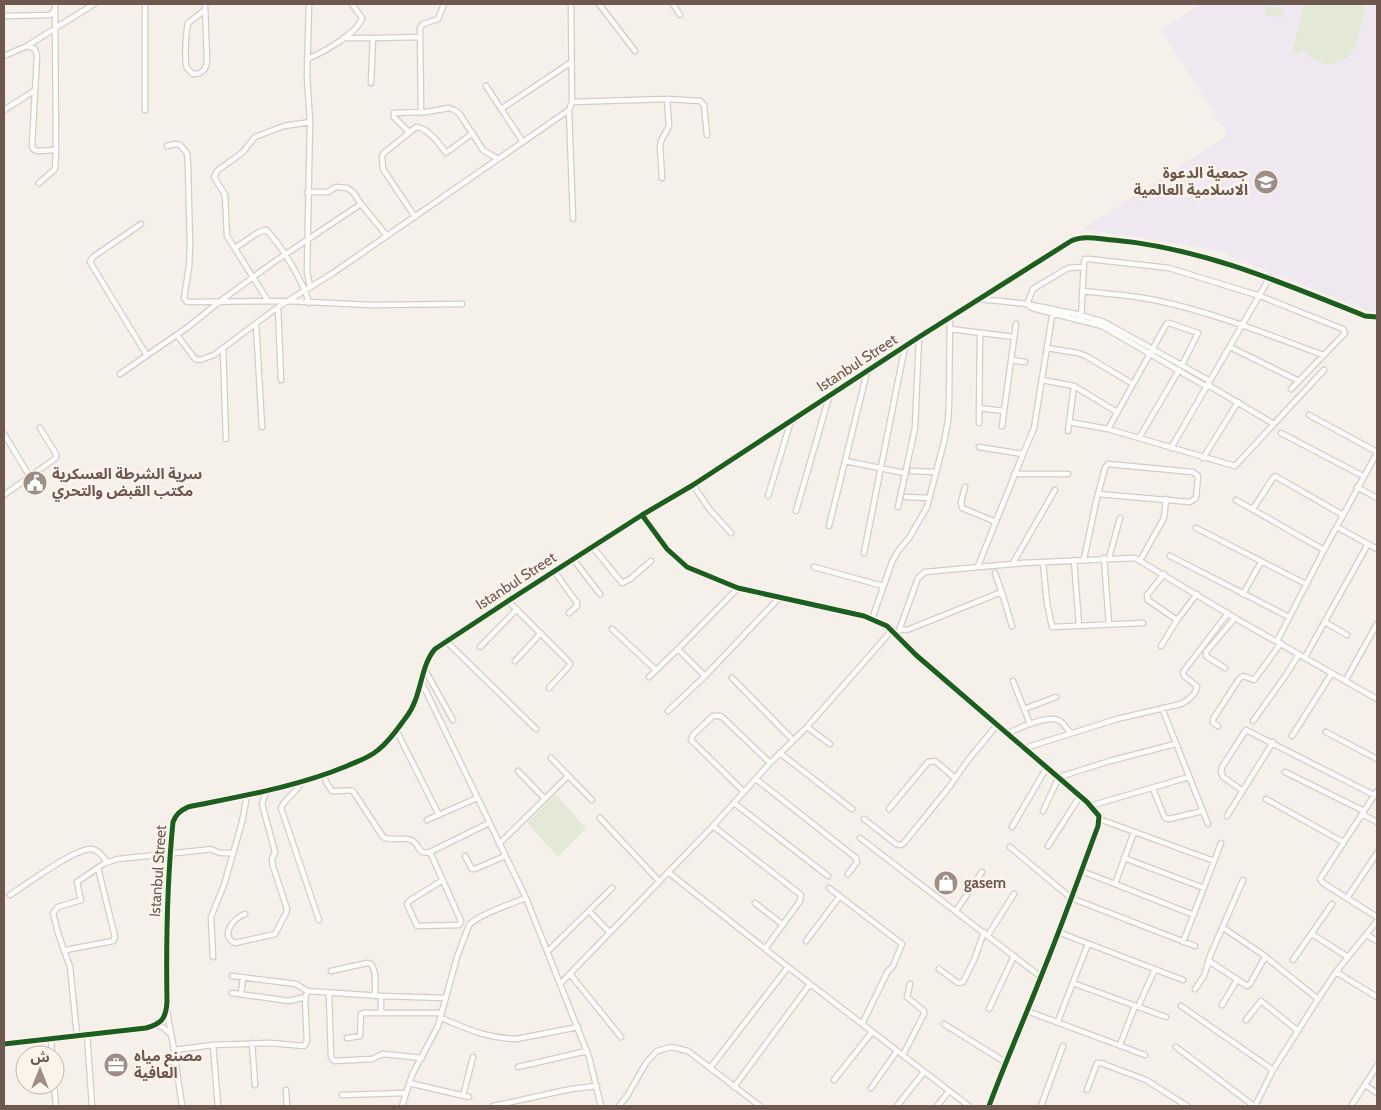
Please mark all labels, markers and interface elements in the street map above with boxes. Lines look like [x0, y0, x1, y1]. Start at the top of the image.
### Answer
place label: جمعية الدعوة الاسلامية العالمية [1133, 164, 1249, 199]
school or university icon: جمعية الدعوة الاسلامية العالمية [1253, 169, 1279, 195]
street label: Istanbul Street [813, 330, 901, 396]
place label: سرية الشرطة العسكرية مكتب القبض والتحري [52, 465, 202, 502]
public building icon: سرية الشرطة العسكرية مكتب القبض والتحري [22, 470, 48, 496]
street label: Istanbul Street [472, 548, 560, 614]
street label: Istanbul Street [146, 824, 170, 918]
shop icon: gasem [933, 870, 959, 896]
place label: gasem [964, 874, 1006, 892]
north arrow [15, 1045, 65, 1095]
place label: مصنع مياه العافية [134, 1047, 202, 1082]
text: ش [30, 1048, 50, 1066]
office icon: مصنع مياه العافية [103, 1052, 129, 1078]

